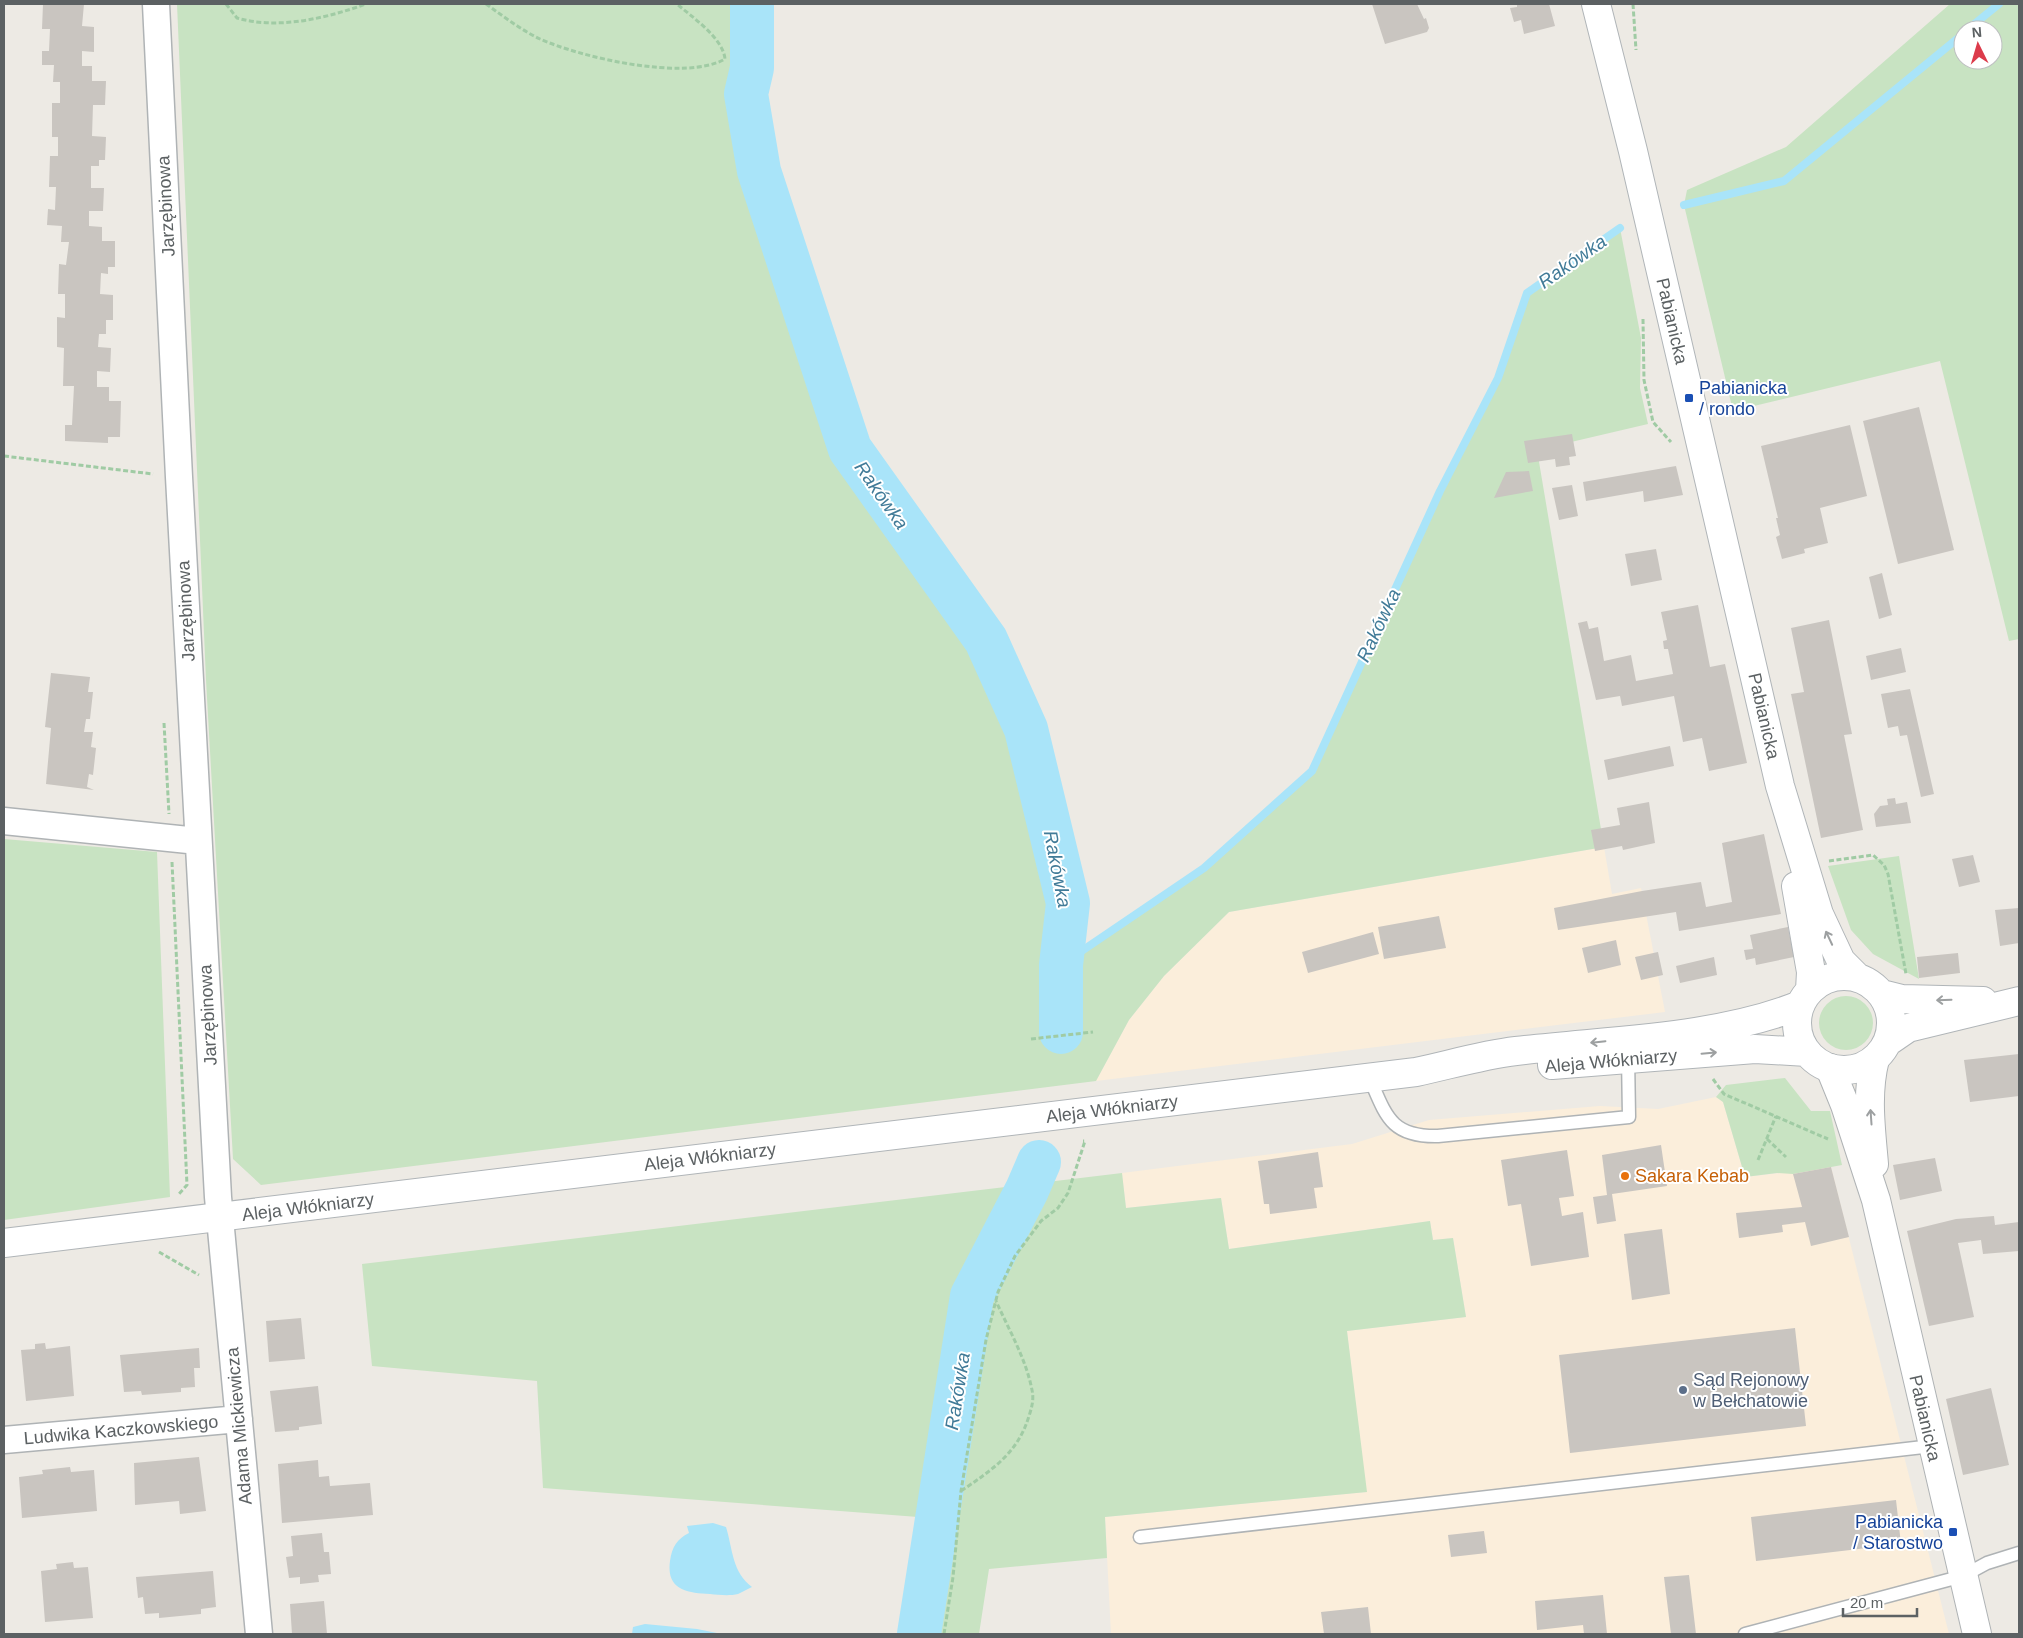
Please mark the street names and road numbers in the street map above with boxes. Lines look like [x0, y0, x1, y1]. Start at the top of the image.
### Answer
street label: Jarzębinowa [153, 154, 179, 257]
street label: Pabianicka [1652, 276, 1692, 367]
street label: Jarzębinowa [173, 559, 199, 662]
street label: Pabianicka [1744, 671, 1784, 762]
street label: Jarzębinowa [195, 963, 221, 1066]
street label: Aleja Włókniarzy [1544, 1045, 1678, 1077]
street label: Aleja Włókniarzy [1045, 1091, 1179, 1127]
street label: Aleja Włókniarzy [643, 1139, 777, 1175]
street label: Aleja Włókniarzy [241, 1189, 375, 1225]
street label: Adama Mickiewicza [222, 1345, 256, 1506]
street label: Pabianicka [1905, 1373, 1945, 1464]
street label: Ludwika Kaczkowskiego [23, 1412, 219, 1448]

